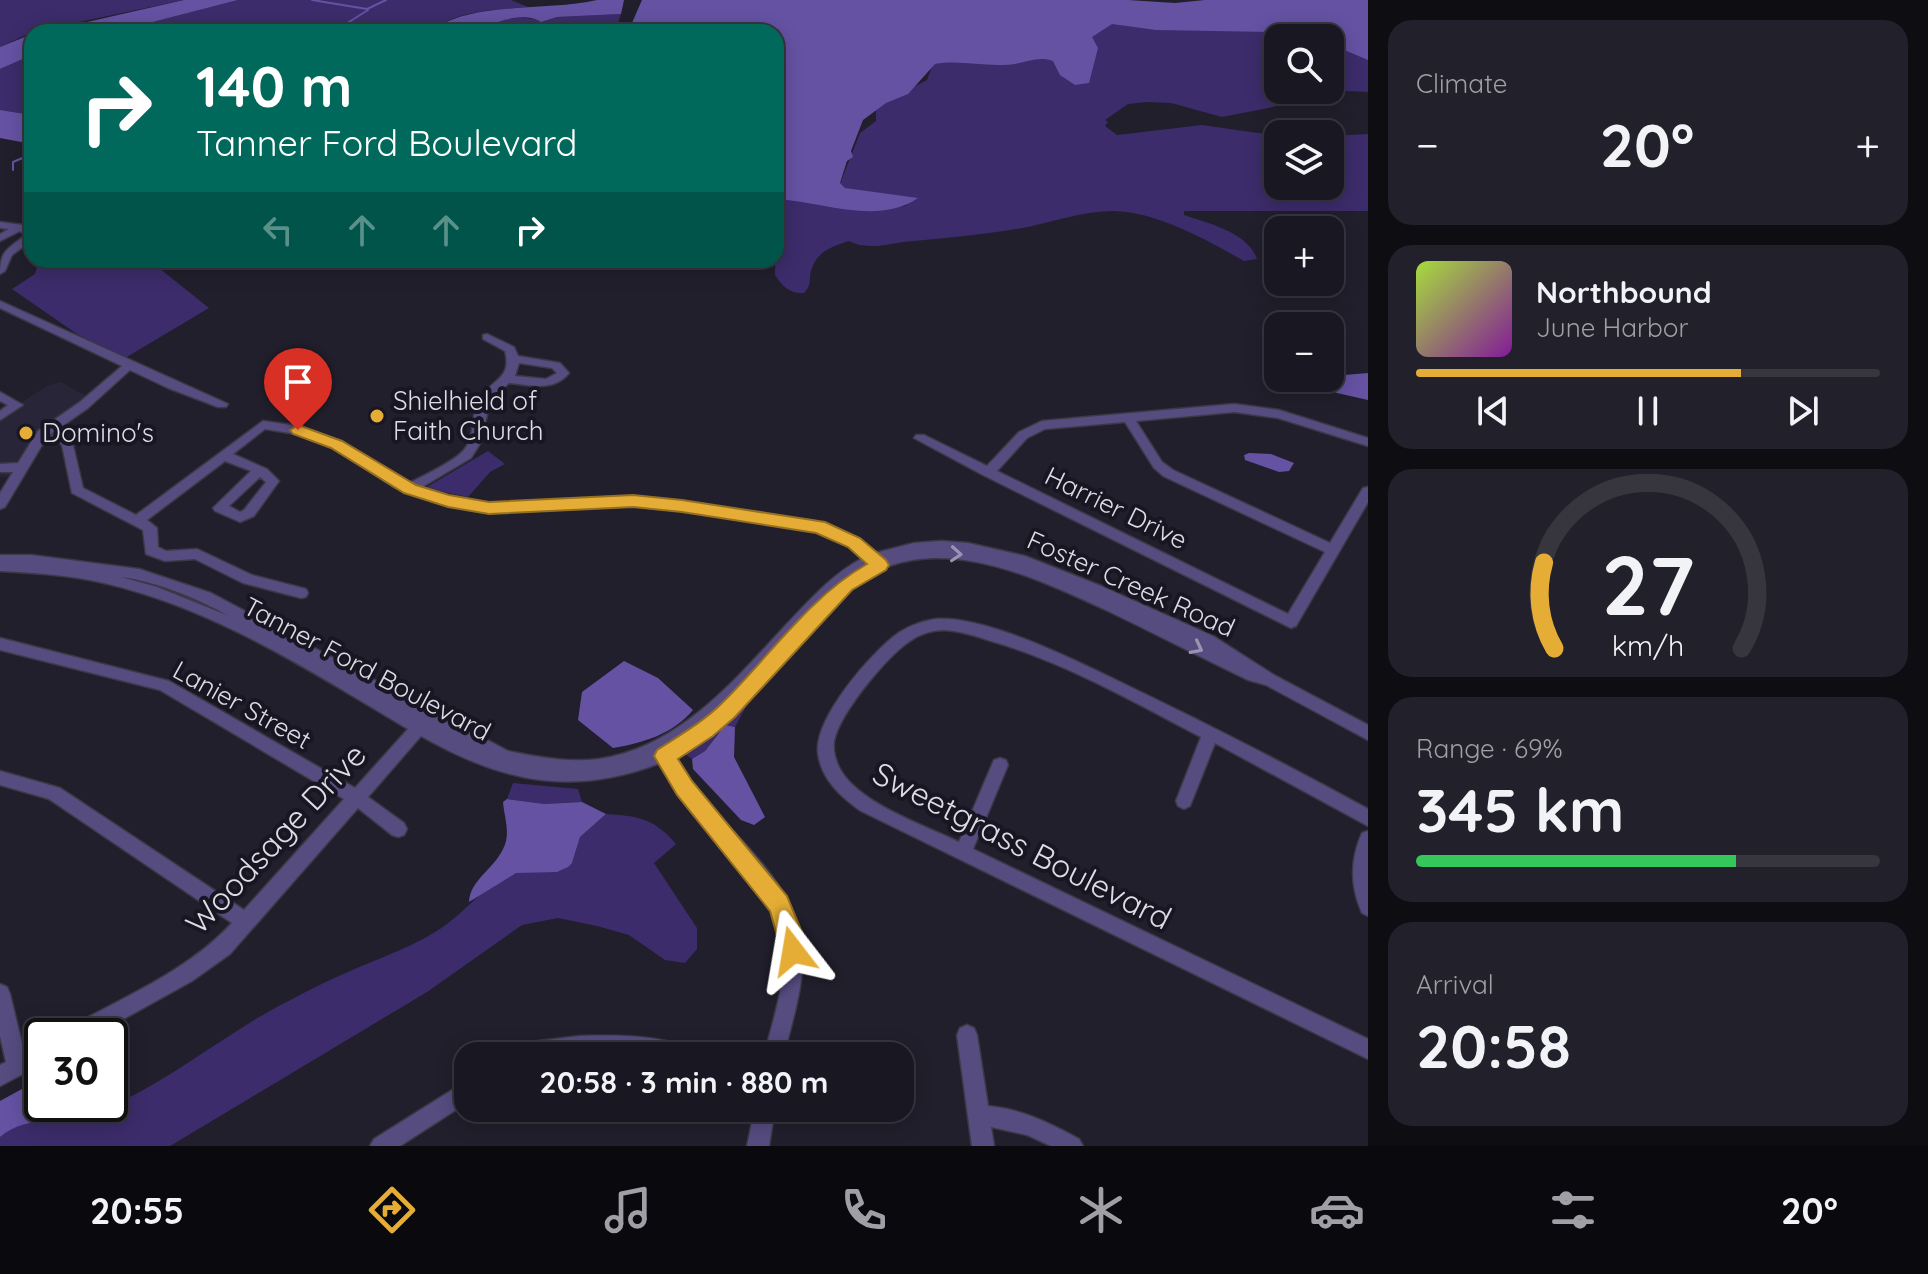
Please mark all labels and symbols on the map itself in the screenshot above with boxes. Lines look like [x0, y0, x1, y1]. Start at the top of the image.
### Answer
pin [264, 348, 332, 430]
place label: Shielhield of Faith Church [393, 384, 543, 447]
marker: Shielhield of Faith Church [368, 407, 386, 425]
place label: Domino's [42, 416, 154, 449]
marker: Domino's [17, 424, 35, 442]
street label: Harrier Drive [1040, 459, 1193, 556]
street label: Foster Creek Road [1022, 523, 1240, 644]
one-way arrow [950, 545, 963, 562]
street label: Tanner Ford Boulevard [238, 589, 497, 748]
one-way arrow [1189, 638, 1204, 653]
street label: Lanier Street [167, 653, 317, 756]
street label: Woodsage Drive [177, 735, 374, 942]
street label: Sweetgrass Boulevard [867, 752, 1178, 938]
position arrow [751, 909, 835, 993]
speed limit sign: 30 [24, 1018, 128, 1122]

